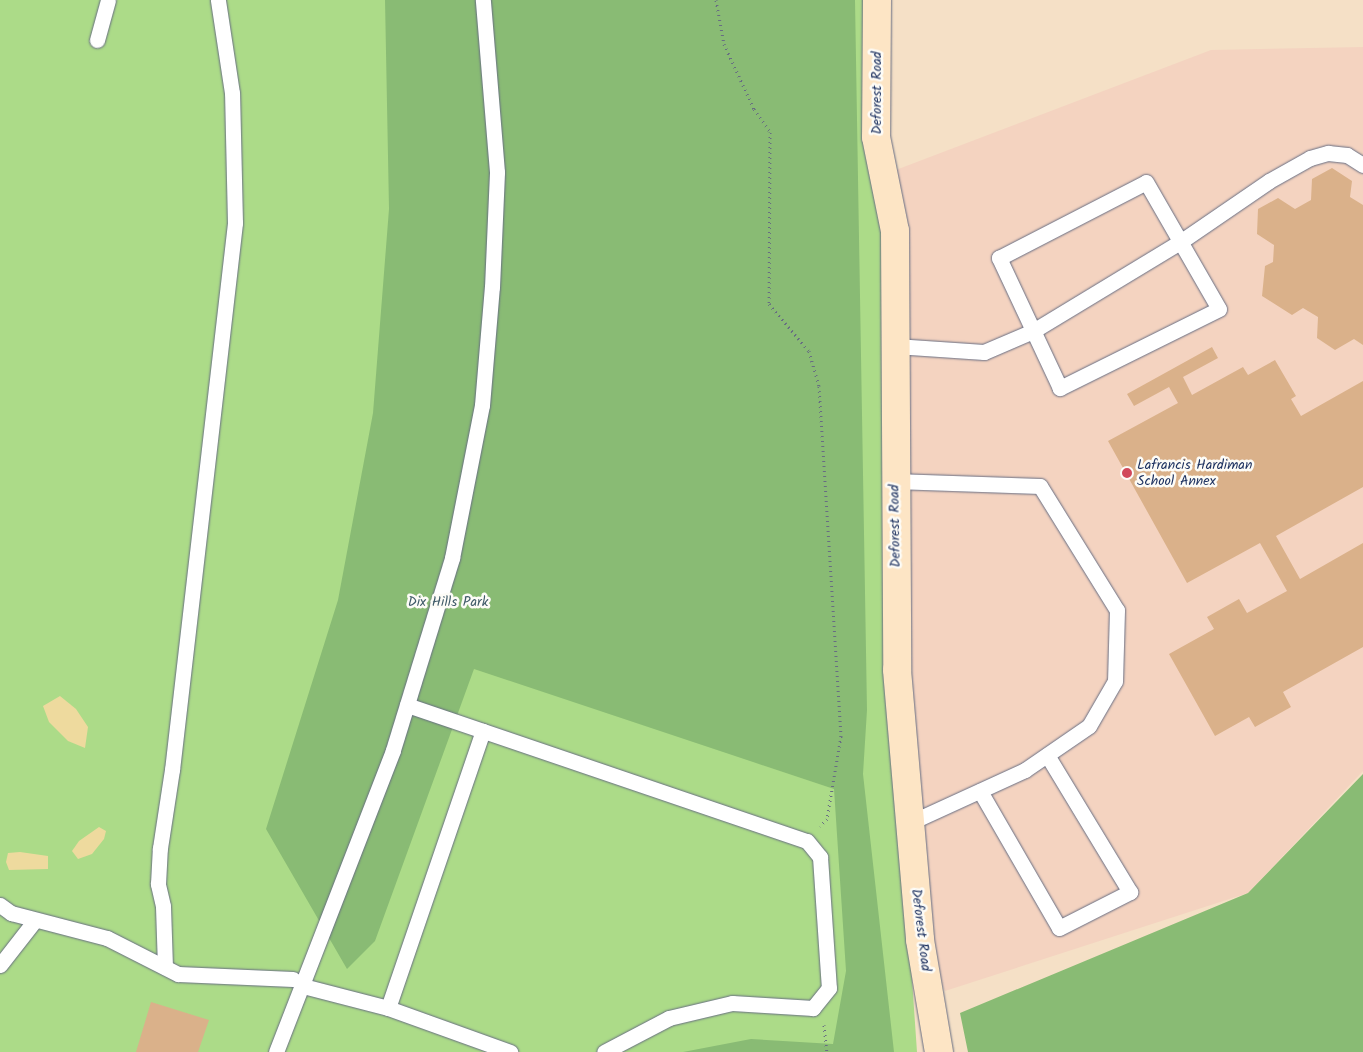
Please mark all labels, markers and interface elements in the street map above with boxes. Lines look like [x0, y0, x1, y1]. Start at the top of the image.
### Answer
street label: Deforest Road [869, 52, 885, 134]
place label: Lafrancis Hardiman School Annex [1137, 457, 1252, 490]
marker: Lafrancis Hardiman School Annex [1121, 467, 1133, 479]
street label: Deforest Road [886, 484, 904, 568]
park label: Dix Hills Park [408, 594, 488, 610]
street label: Deforest Road [908, 888, 934, 972]

